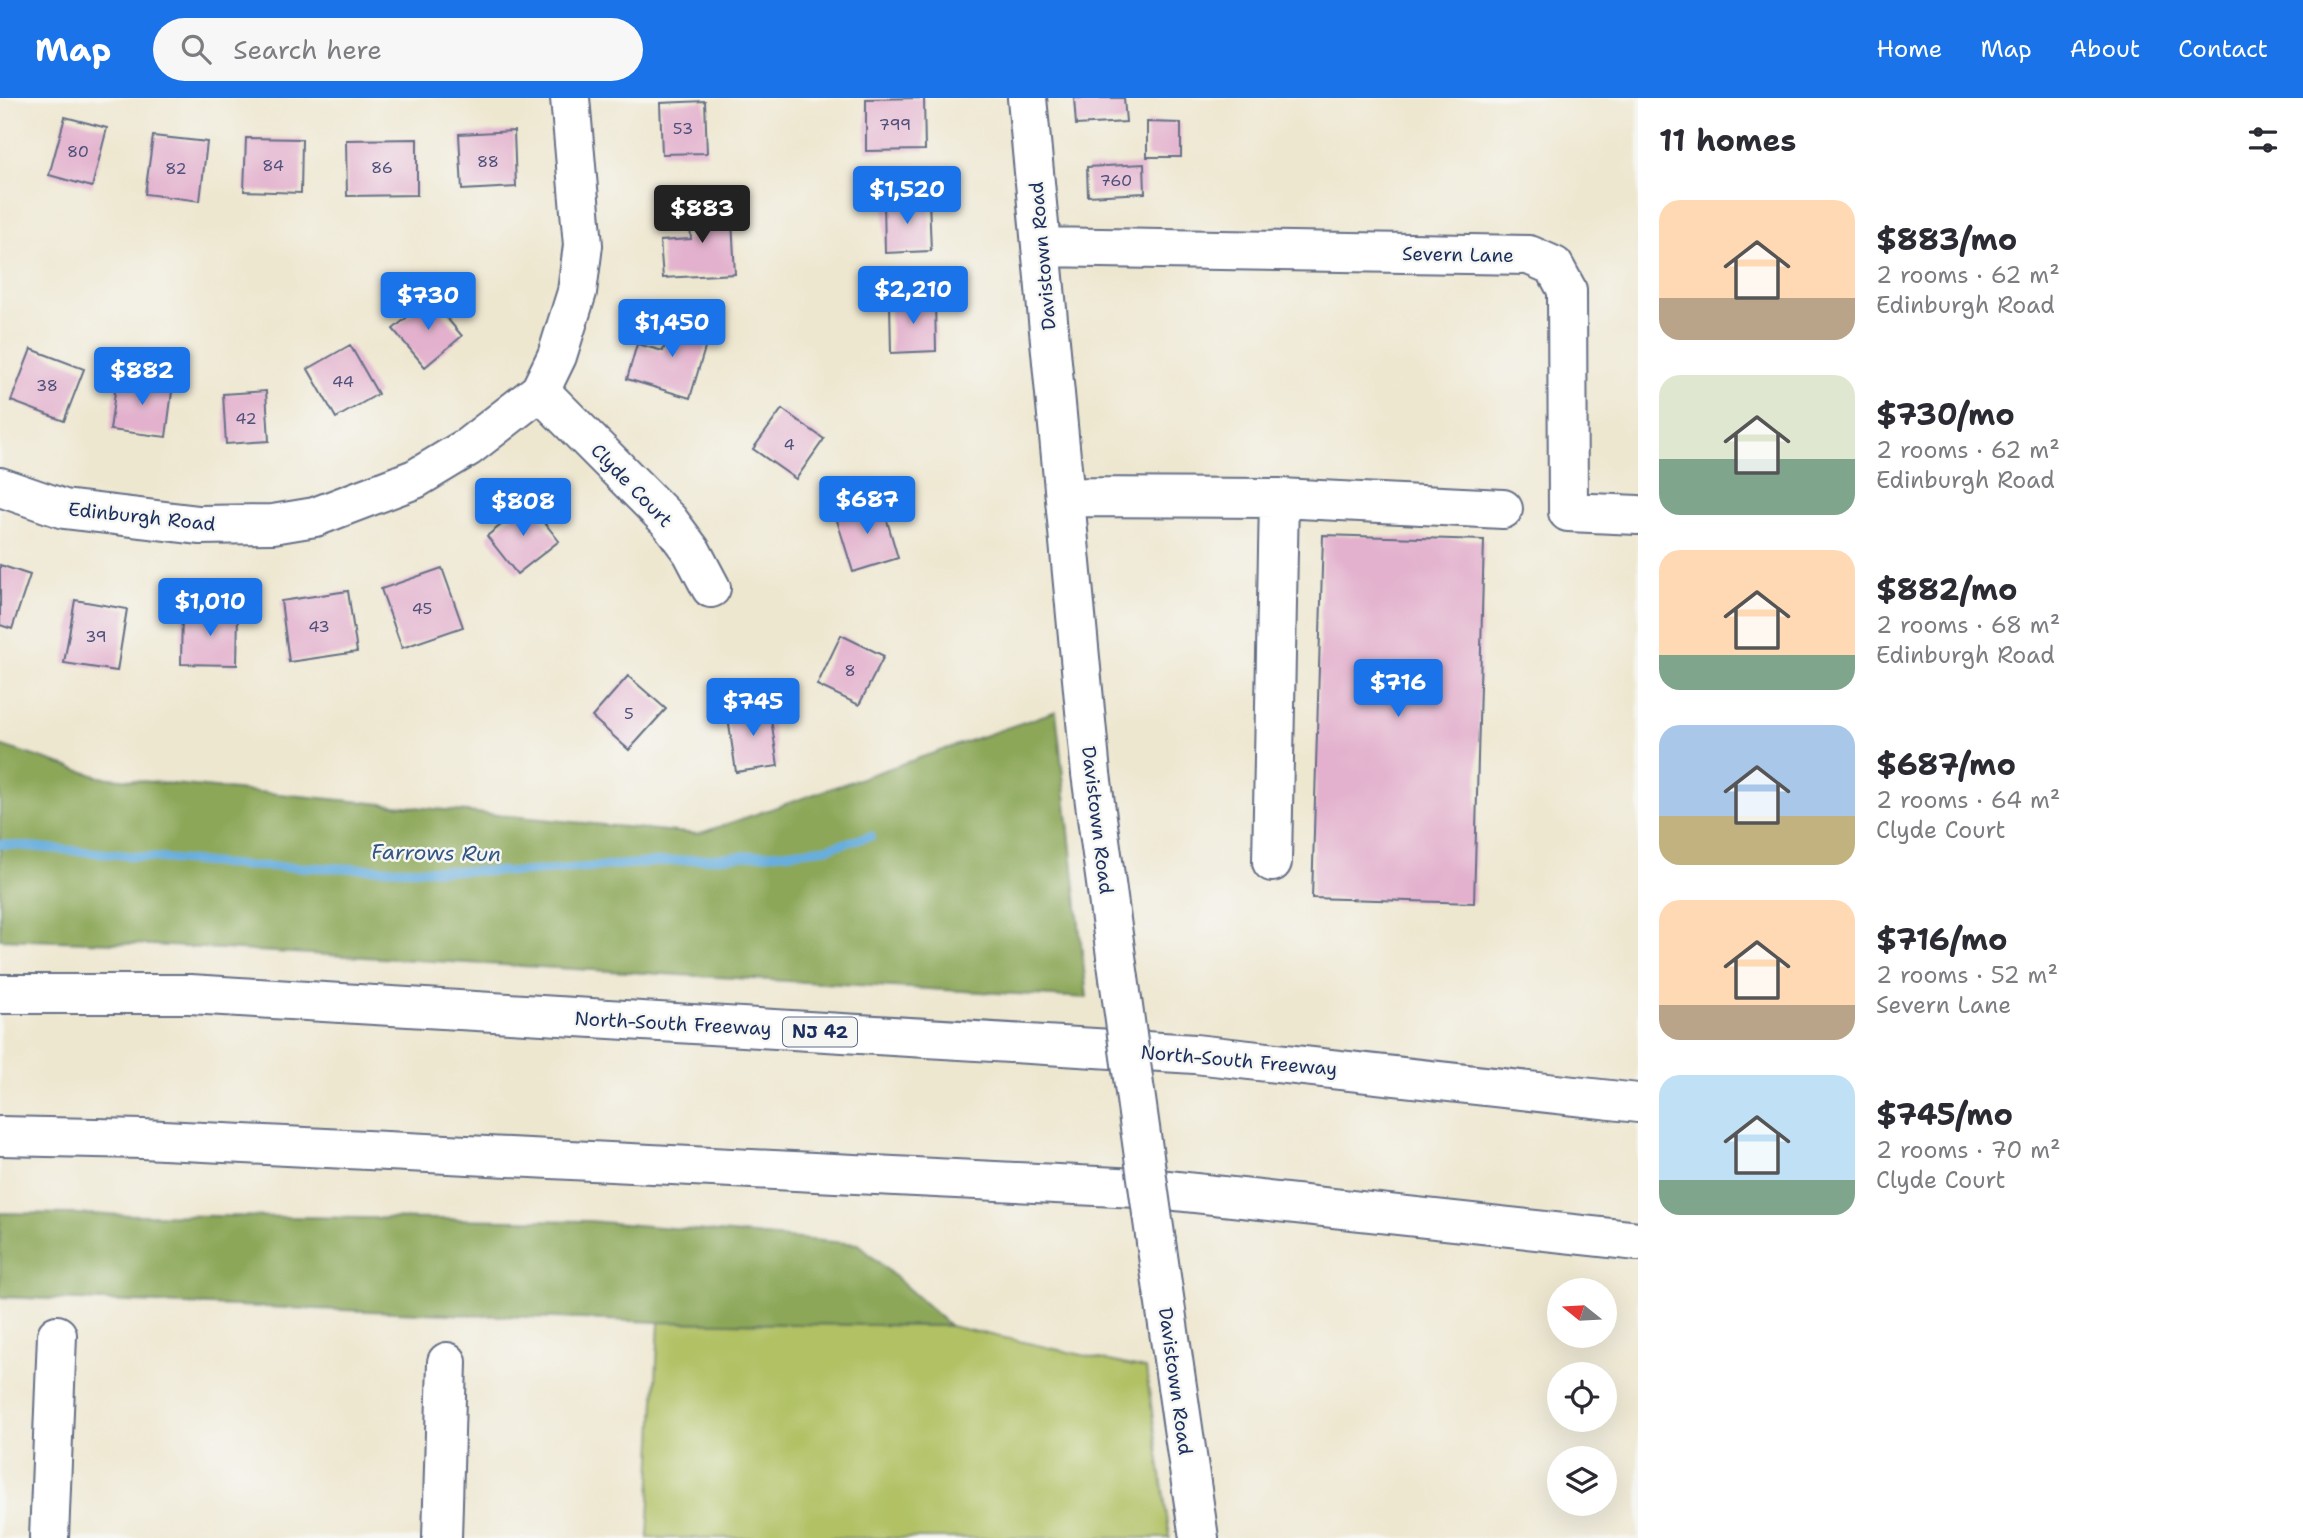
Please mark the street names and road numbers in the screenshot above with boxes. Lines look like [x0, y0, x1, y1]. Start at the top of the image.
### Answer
street label: Davistown Road [1024, 181, 1061, 331]
street label: Severn Lane [1402, 241, 1514, 268]
street label: Clyde Court [585, 438, 678, 533]
street label: Edinburgh Road [67, 496, 217, 537]
street label: Davistown Road [1076, 745, 1119, 895]
street label: North-South Freeway [574, 1006, 772, 1041]
road number: NJ 42 [783, 1017, 857, 1046]
street label: North-South Freeway [1140, 1039, 1338, 1082]
street label: Davistown Road [1153, 1306, 1198, 1456]

